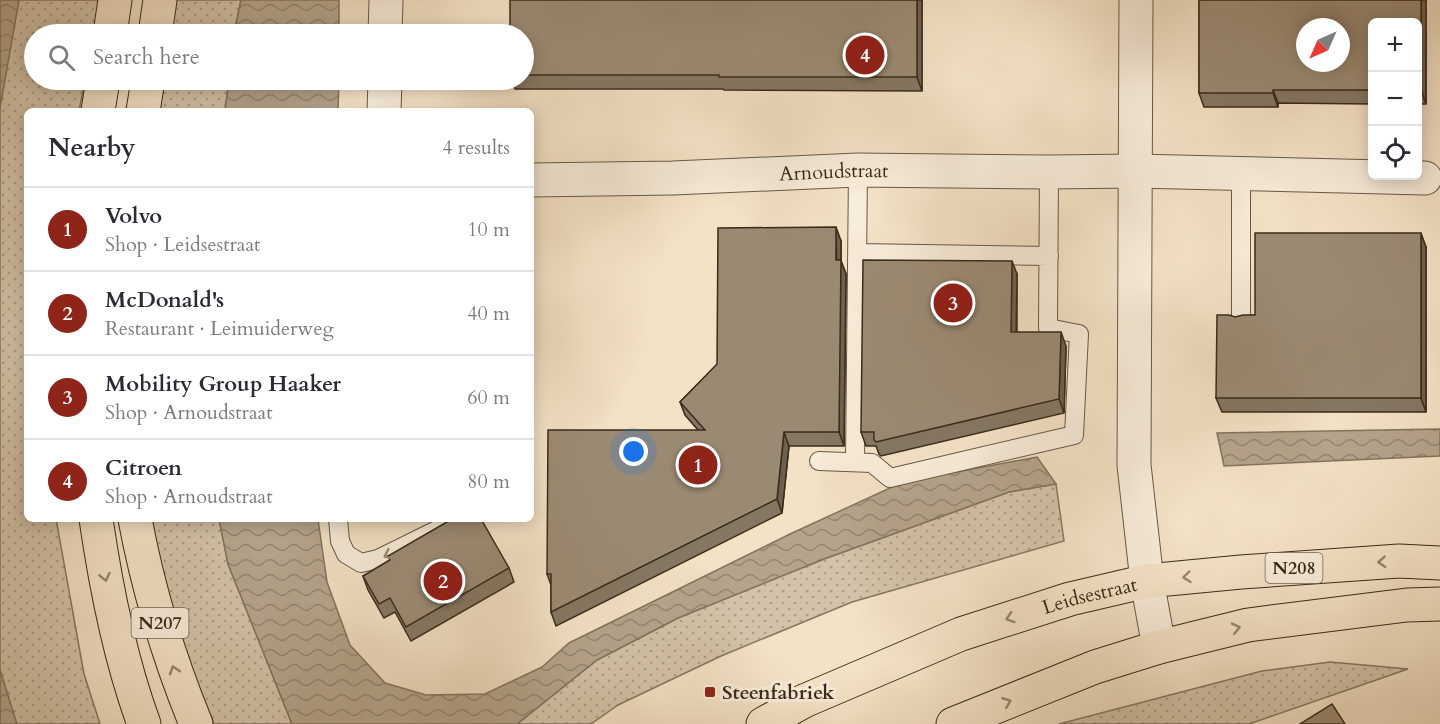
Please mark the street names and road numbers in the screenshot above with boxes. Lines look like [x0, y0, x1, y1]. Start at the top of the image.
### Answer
street label: Arnoudstraat [779, 157, 889, 187]
road number: N208 [1266, 553, 1322, 583]
street label: Leidsestraat [1039, 571, 1140, 621]
road number: N207 [132, 608, 188, 638]

